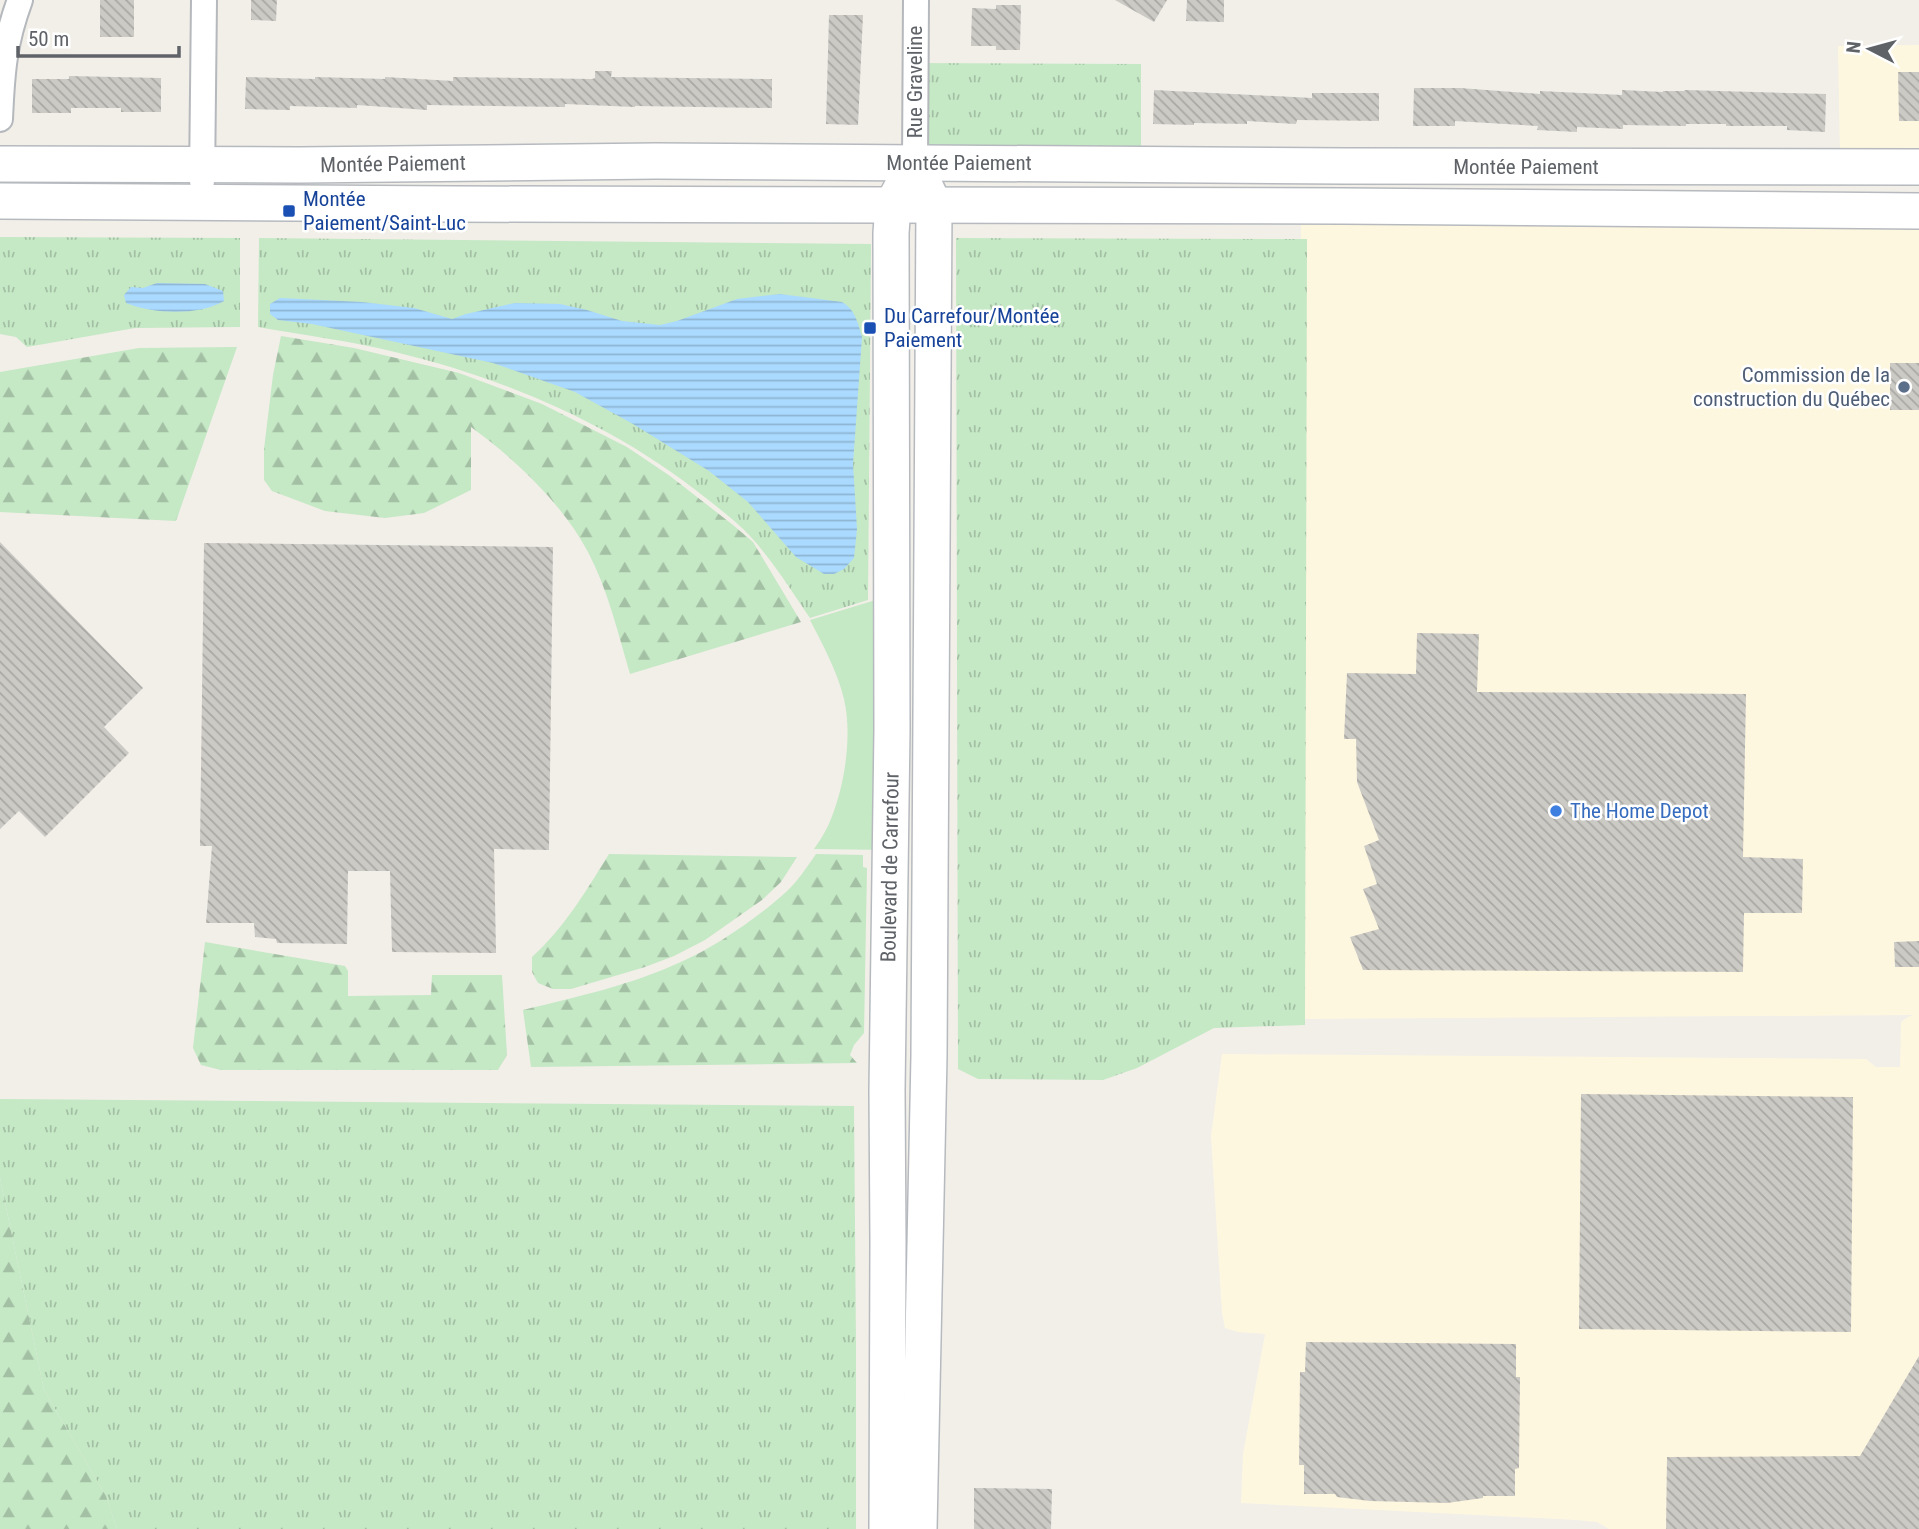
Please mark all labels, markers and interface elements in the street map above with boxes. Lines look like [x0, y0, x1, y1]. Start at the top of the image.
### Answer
scale bar [18, 14, 178, 58]
north arrow [1835, 14, 1905, 84]
street label: Rue Graveline [903, 26, 927, 138]
text: 50 m [28, 27, 69, 51]
text: N [1842, 40, 1866, 54]
street label: Montée Paiement [320, 151, 466, 177]
street label: Montée Paiement [886, 151, 1032, 175]
street label: Montée Paiement [1453, 155, 1599, 179]
place label: Montée Paiement/Saint-Luc [303, 187, 466, 235]
marker: Montée Paiement/Saint-Luc [281, 203, 297, 219]
place label: Du Carrefour/Montée Paiement [884, 304, 1060, 352]
marker: Du Carrefour/Montée Paiement [862, 320, 878, 336]
place label: Commission de la construction du Québec [1693, 363, 1890, 411]
marker: Commission de la construction du Québec [1896, 379, 1912, 395]
street label: Boulevard de Carrefour [876, 772, 904, 962]
place label: The Home Depot [1570, 799, 1709, 823]
marker: The Home Depot [1548, 803, 1564, 819]

